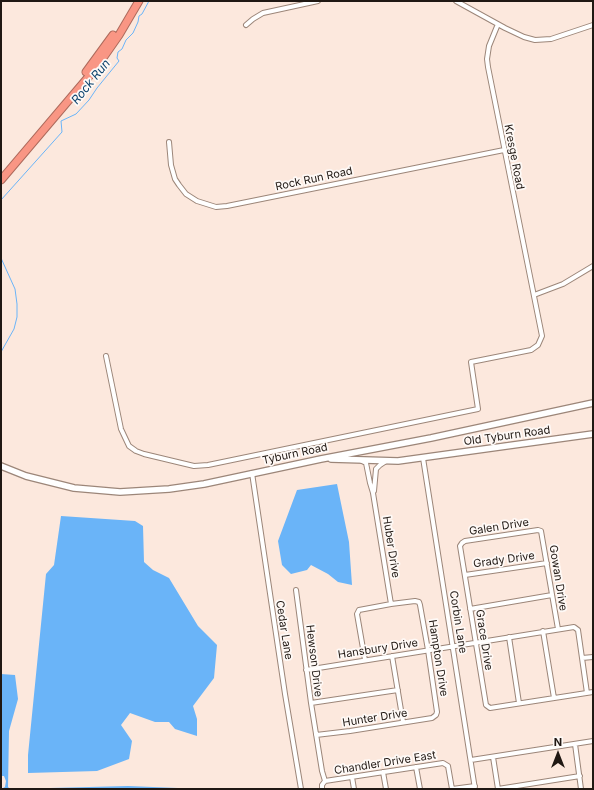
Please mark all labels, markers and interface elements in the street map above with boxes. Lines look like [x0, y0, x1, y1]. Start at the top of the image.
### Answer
water label: Rock Run [69, 57, 113, 107]
street label: Kresge Road [501, 123, 527, 191]
street label: Rock Run Road [274, 164, 354, 194]
street label: Old Tyburn Road [463, 423, 551, 449]
street label: Tyburn Road [261, 441, 329, 467]
street label: Huber Drive [380, 515, 402, 579]
street label: Galen Drive [468, 516, 530, 538]
street label: Gowan Drive [546, 544, 570, 612]
street label: Grady Drive [472, 549, 536, 571]
street label: Corbin Lane [447, 590, 469, 654]
street label: Cedar Lane [273, 599, 295, 661]
street label: Grace Drive [473, 609, 495, 671]
street label: Hampton Drive [425, 619, 451, 697]
street label: Hewson Drive [303, 624, 325, 698]
street label: Hansbury Drive [337, 636, 419, 662]
street label: Hunter Drive [342, 706, 408, 730]
north arrow [538, 734, 578, 774]
text: N [554, 735, 562, 749]
street label: Chandler Drive East [333, 748, 437, 778]

